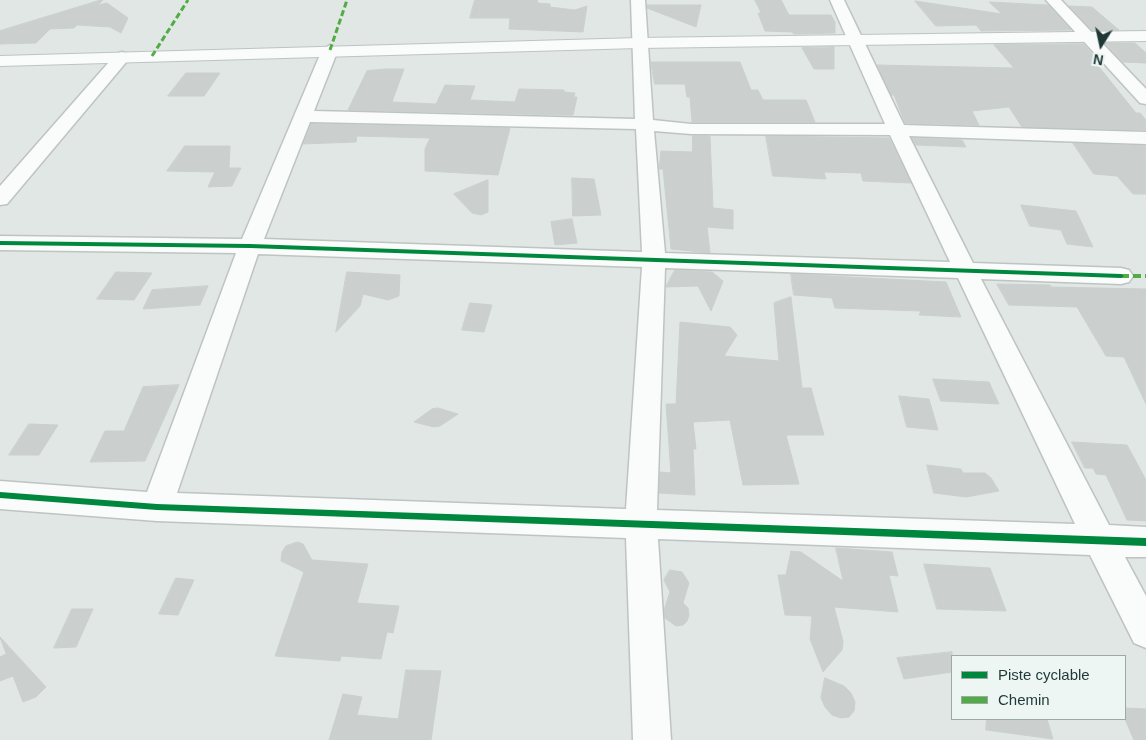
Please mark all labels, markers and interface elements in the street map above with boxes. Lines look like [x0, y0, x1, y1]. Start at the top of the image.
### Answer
north arrow [1076, 20, 1126, 70]
text: N [1092, 51, 1105, 69]
legend [951, 655, 1126, 720]
text: Piste cyclable [998, 666, 1090, 683]
text: Chemin [998, 691, 1050, 708]

